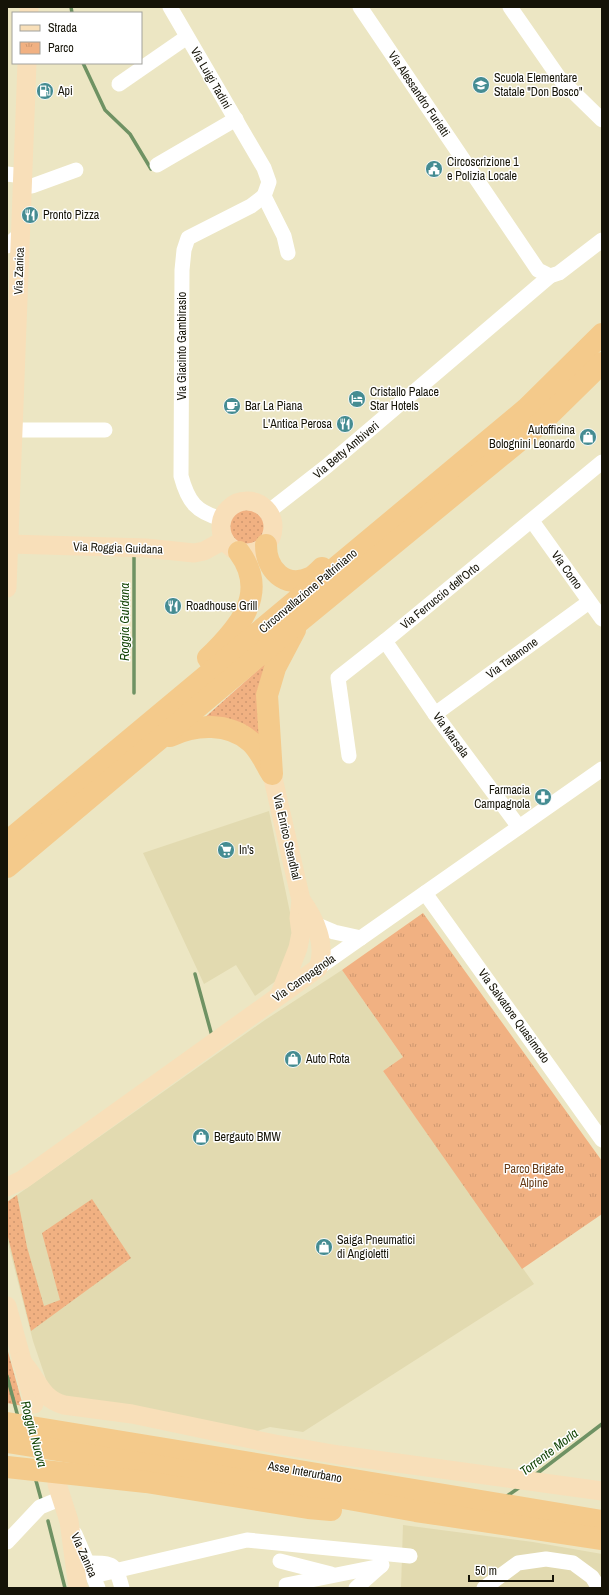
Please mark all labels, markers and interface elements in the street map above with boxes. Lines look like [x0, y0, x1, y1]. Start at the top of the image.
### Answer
legend [12, 12, 142, 64]
text: Strada [48, 20, 78, 36]
text: Parco [48, 40, 74, 56]
street label: Via Luigi Tadini [187, 44, 235, 112]
street label: Via Alessandro Furietti [384, 48, 454, 140]
place label: Scuola Elementare Statale "Don Bosco" [494, 70, 583, 100]
school or university icon: Scuola Elementare Statale "Don Bosco" [471, 75, 491, 95]
fuel station icon: Api [35, 81, 55, 101]
place label: Api [57, 83, 73, 99]
place label: Circoscrizione 1 e Polizia Locale [447, 154, 519, 184]
public building icon: Circoscrizione 1 e Polizia Locale [424, 159, 444, 179]
restaurant icon: Pronto Pizza [20, 205, 40, 225]
place label: Pronto Pizza [43, 207, 100, 223]
street label: Via Zanica [10, 247, 28, 295]
street label: Via Giacinto Gambirasio [174, 292, 190, 400]
place label: Cristallo Palace Star Hotels [370, 384, 439, 414]
hotel icon: Cristallo Palace Star Hotels [347, 389, 367, 409]
cafe icon: Bar La Piana [222, 396, 242, 416]
place label: Bar La Piana [245, 398, 303, 414]
restaurant icon: L'Antica Perosa [335, 414, 355, 434]
place label: L'Antica Perosa [263, 416, 333, 432]
street label: Via Betty Ambiveri [310, 418, 382, 482]
place label: Autofficina Bolognini Leonardo [489, 422, 576, 452]
shop icon: Autofficina Bolognini Leonardo [578, 427, 598, 447]
street label: Via Roggia Guidana [73, 538, 164, 558]
street label: Circonvallazione Paltriniano [256, 545, 360, 637]
street label: Via Como [548, 548, 586, 592]
street label: Via Ferruccio dell'Orto [397, 559, 483, 633]
water label: Roggia Guidana [116, 583, 133, 661]
restaurant icon: Roadhouse Grill [163, 596, 183, 616]
place label: Roadhouse Grill [186, 598, 257, 614]
street label: Via Talamone [483, 634, 541, 682]
street label: Via Marsala [429, 709, 473, 761]
place label: Farmacia Campagnola [474, 782, 531, 812]
pharmacy icon: Farmacia Campagnola [533, 787, 553, 807]
street label: Via Enrico Stendhal [269, 793, 305, 881]
supermarket icon: In's [216, 840, 236, 860]
place label: In's [239, 842, 254, 858]
street label: Via Campagnola [269, 950, 339, 1006]
street label: Via Salvatore Quasimodo [474, 966, 554, 1066]
shop icon: Auto Rota [283, 1049, 303, 1069]
place label: Auto Rota [305, 1051, 350, 1067]
shop icon: Bergauto BMW [191, 1127, 211, 1147]
place label: Bergauto BMW [214, 1129, 281, 1145]
park label: Parco Brigate Alpine [504, 1161, 564, 1191]
place label: Saiga Pneumatici di Angioletti [337, 1232, 415, 1262]
shop icon: Saiga Pneumatici di Angioletti [314, 1237, 334, 1257]
water label: Roggia Nuova [17, 1399, 51, 1469]
water label: Torrente Morla [517, 1425, 582, 1479]
street label: Asse Interurbano [266, 1457, 343, 1486]
street label: Via Zanica [67, 1530, 101, 1580]
scale bar [469, 1557, 553, 1583]
text: 50 m [475, 1563, 497, 1579]

